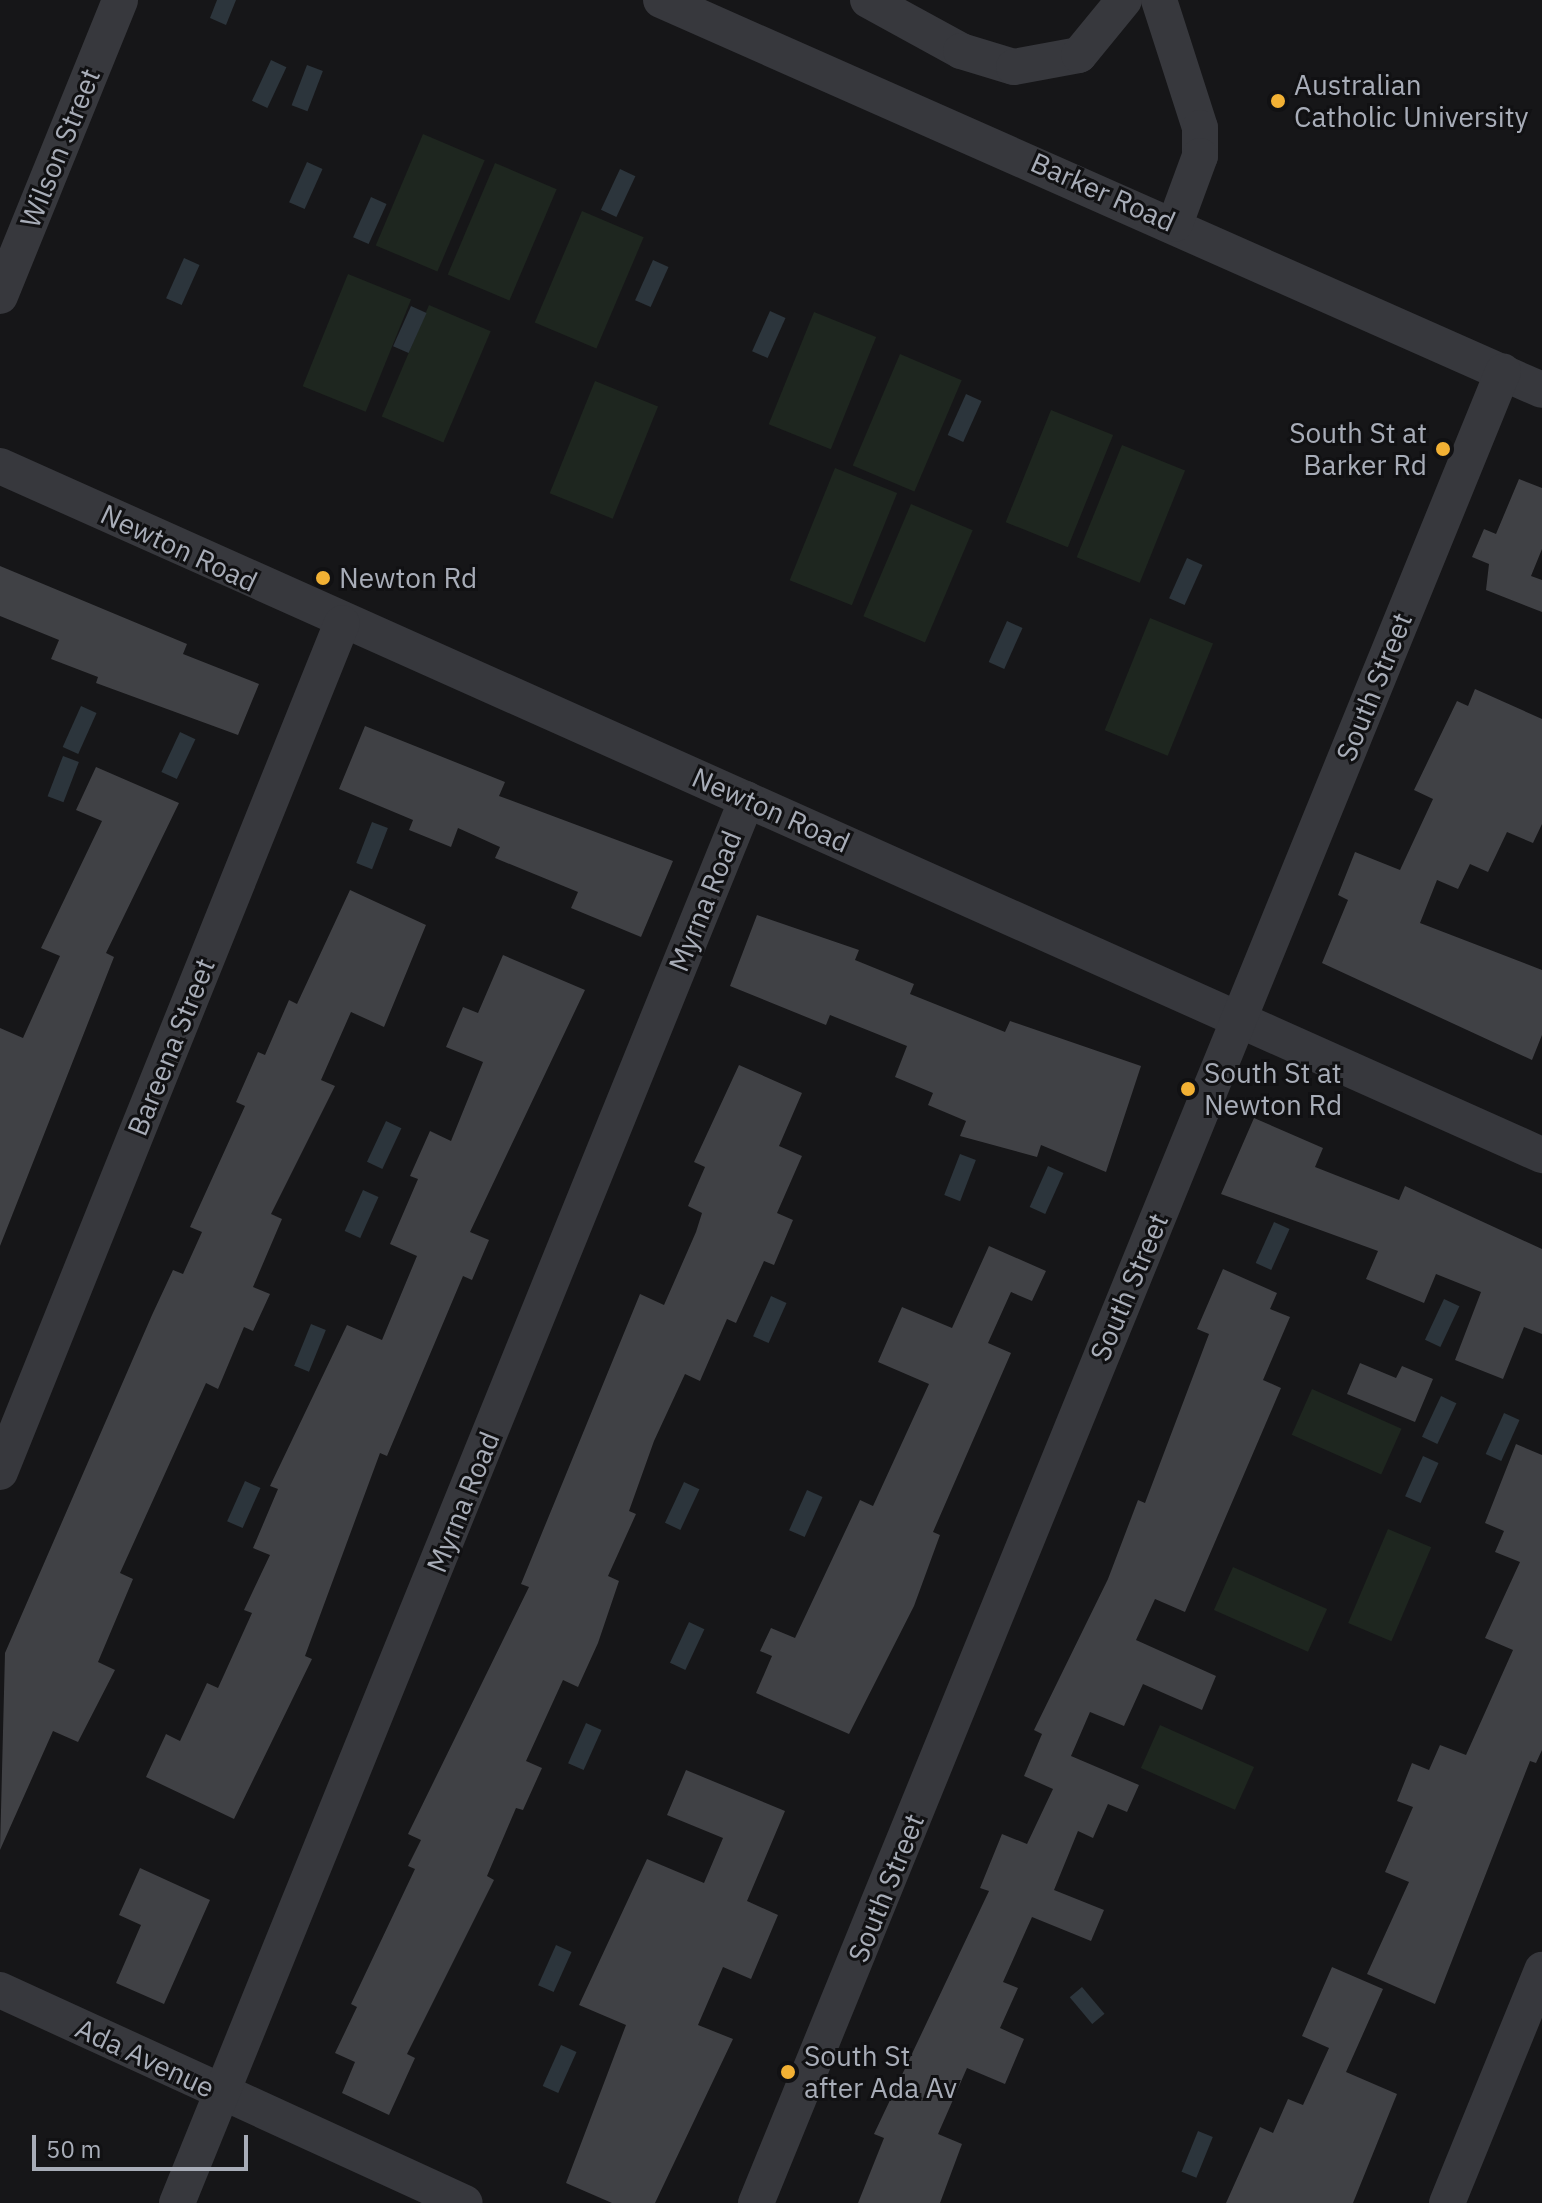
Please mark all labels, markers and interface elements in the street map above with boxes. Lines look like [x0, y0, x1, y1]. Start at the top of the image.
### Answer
street label: Wilson Street [13, 64, 107, 232]
place label: Australian Catholic University [1294, 68, 1529, 134]
marker: Australian Catholic University [1269, 92, 1287, 110]
street label: Barker Road [1026, 145, 1180, 239]
place label: South St at Barker Rd [1289, 416, 1427, 482]
marker: South St at Barker Rd [1434, 440, 1452, 458]
street label: Newton Road [95, 497, 263, 599]
place label: Newton Rd [339, 561, 477, 595]
marker: Newton Rd [314, 569, 332, 587]
street label: South Street [1329, 608, 1419, 766]
street label: Newton Road [687, 760, 855, 860]
street label: Myrna Road [662, 826, 748, 976]
street label: Bareena Street [120, 953, 222, 1141]
place label: South St at Newton Rd [1204, 1056, 1342, 1122]
marker: South St at Newton Rd [1179, 1080, 1197, 1098]
street label: South Street [1083, 1208, 1175, 1366]
street label: Myrna Road [420, 1427, 506, 1577]
street label: South Street [841, 1809, 931, 1967]
street label: Ada Avenue [70, 2011, 220, 2105]
place label: South St after Ada Av [804, 2039, 957, 2105]
marker: South St after Ada Av [779, 2063, 797, 2081]
scale bar [36, 2119, 252, 2169]
text: 50 m [46, 2133, 101, 2165]

